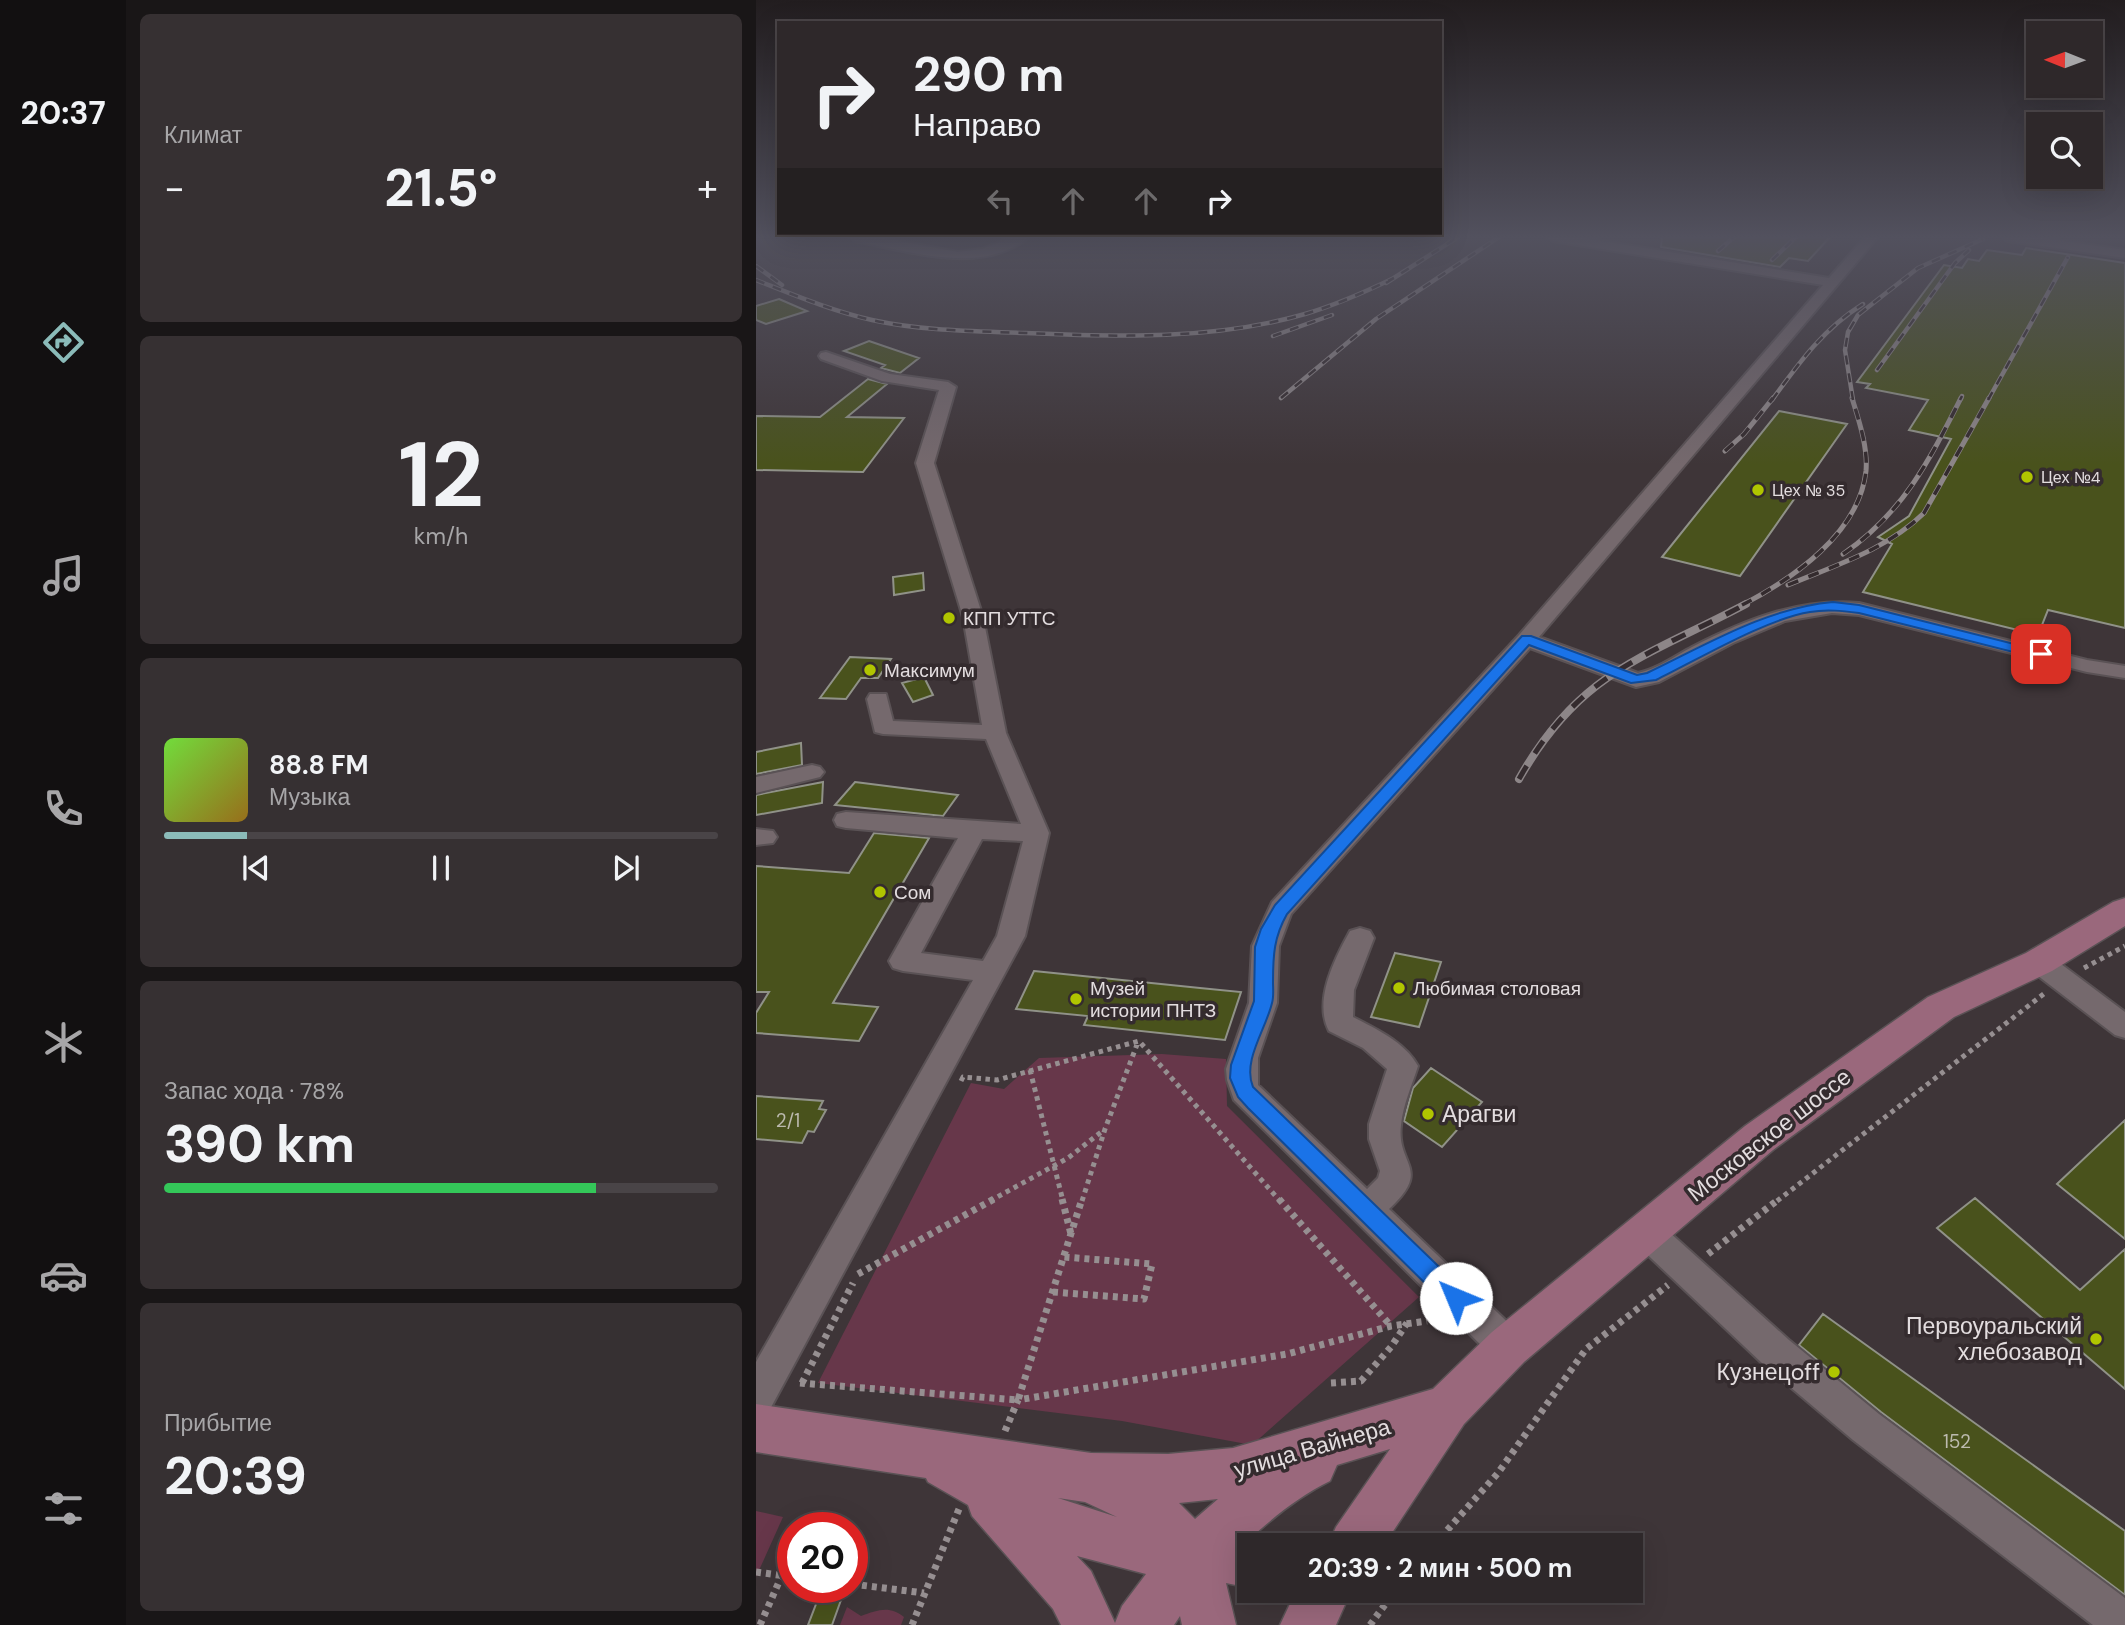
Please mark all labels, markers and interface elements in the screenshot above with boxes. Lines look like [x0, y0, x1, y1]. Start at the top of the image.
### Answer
north arrow [2026, 21, 2104, 98]
map controls [2026, 21, 2103, 189]
text: 290 m [913, 42, 1064, 106]
icon: right [798, 49, 889, 140]
text: 20:37 [20, 92, 106, 134]
text: Направо [913, 104, 1041, 146]
button: search [2026, 112, 2103, 189]
text: Климат [164, 120, 242, 150]
text: 21.5° [384, 154, 498, 222]
text: − [164, 163, 185, 213]
text: + [697, 163, 718, 213]
icon: left [981, 182, 1019, 220]
icon: ahead [1054, 182, 1092, 220]
icon: ahead [1127, 182, 1165, 220]
icon: right [1200, 182, 1238, 220]
icon: directions [39, 318, 88, 367]
text: 12 [398, 416, 484, 534]
place label: Цех №4 [2041, 467, 2101, 488]
marker: Цех №4 [2019, 469, 2035, 485]
place label: Цех № 35 [1772, 480, 1845, 501]
marker: Цех № 35 [1750, 482, 1766, 498]
text: km/h [414, 521, 468, 551]
icon: music [39, 551, 88, 600]
place label: КПП УТТС [963, 606, 1055, 631]
marker: КПП УТТС [941, 610, 957, 626]
pin [2011, 624, 2071, 684]
icon: arrive [2022, 635, 2060, 673]
place label: Максимум [884, 658, 975, 683]
marker: Максимум [862, 662, 878, 678]
text: 88.8 FM [269, 748, 369, 782]
text: Музыка [269, 782, 350, 812]
icon: phone [39, 784, 88, 833]
icon: previous [237, 849, 275, 887]
icon: pause [422, 849, 460, 887]
icon: next [607, 849, 645, 887]
place label: Сом [894, 880, 931, 905]
marker: Сом [872, 884, 888, 900]
place label: Музей истории ПНТЗ [1090, 976, 1216, 1023]
place label: Любимая столовая [1413, 976, 1581, 1001]
marker: Любимая столовая [1391, 980, 1407, 996]
marker: Музей истории ПНТЗ [1068, 991, 1084, 1007]
icon: climate [39, 1018, 88, 1067]
street label: Московское шоссе [1681, 1062, 1857, 1208]
text: Запас хода · 78% [164, 1076, 344, 1106]
place label: Арагви [1442, 1099, 1516, 1129]
marker: Арагви [1420, 1106, 1436, 1122]
house number: 2/1 [776, 1108, 800, 1133]
text: 390 km [164, 1110, 355, 1178]
icon: car [39, 1251, 88, 1300]
position arrow [1419, 1261, 1493, 1335]
place label: Первоуральский хлебозавод [1906, 1311, 2083, 1367]
marker: Первоуральский хлебозавод [2088, 1331, 2104, 1347]
place label: Кузнецoff [1717, 1357, 1820, 1387]
marker: Кузнецoff [1826, 1364, 1842, 1380]
text: Прибытие [164, 1408, 272, 1438]
street label: улица Вайнера [1230, 1411, 1394, 1485]
house number: 152 [1943, 1429, 1971, 1454]
text: 20:39 [164, 1442, 307, 1510]
icon: filters [39, 1484, 88, 1533]
speed limit sign: 20 [777, 1512, 868, 1603]
text: 20:39 · 2 мин · 500 m [1308, 1551, 1572, 1585]

